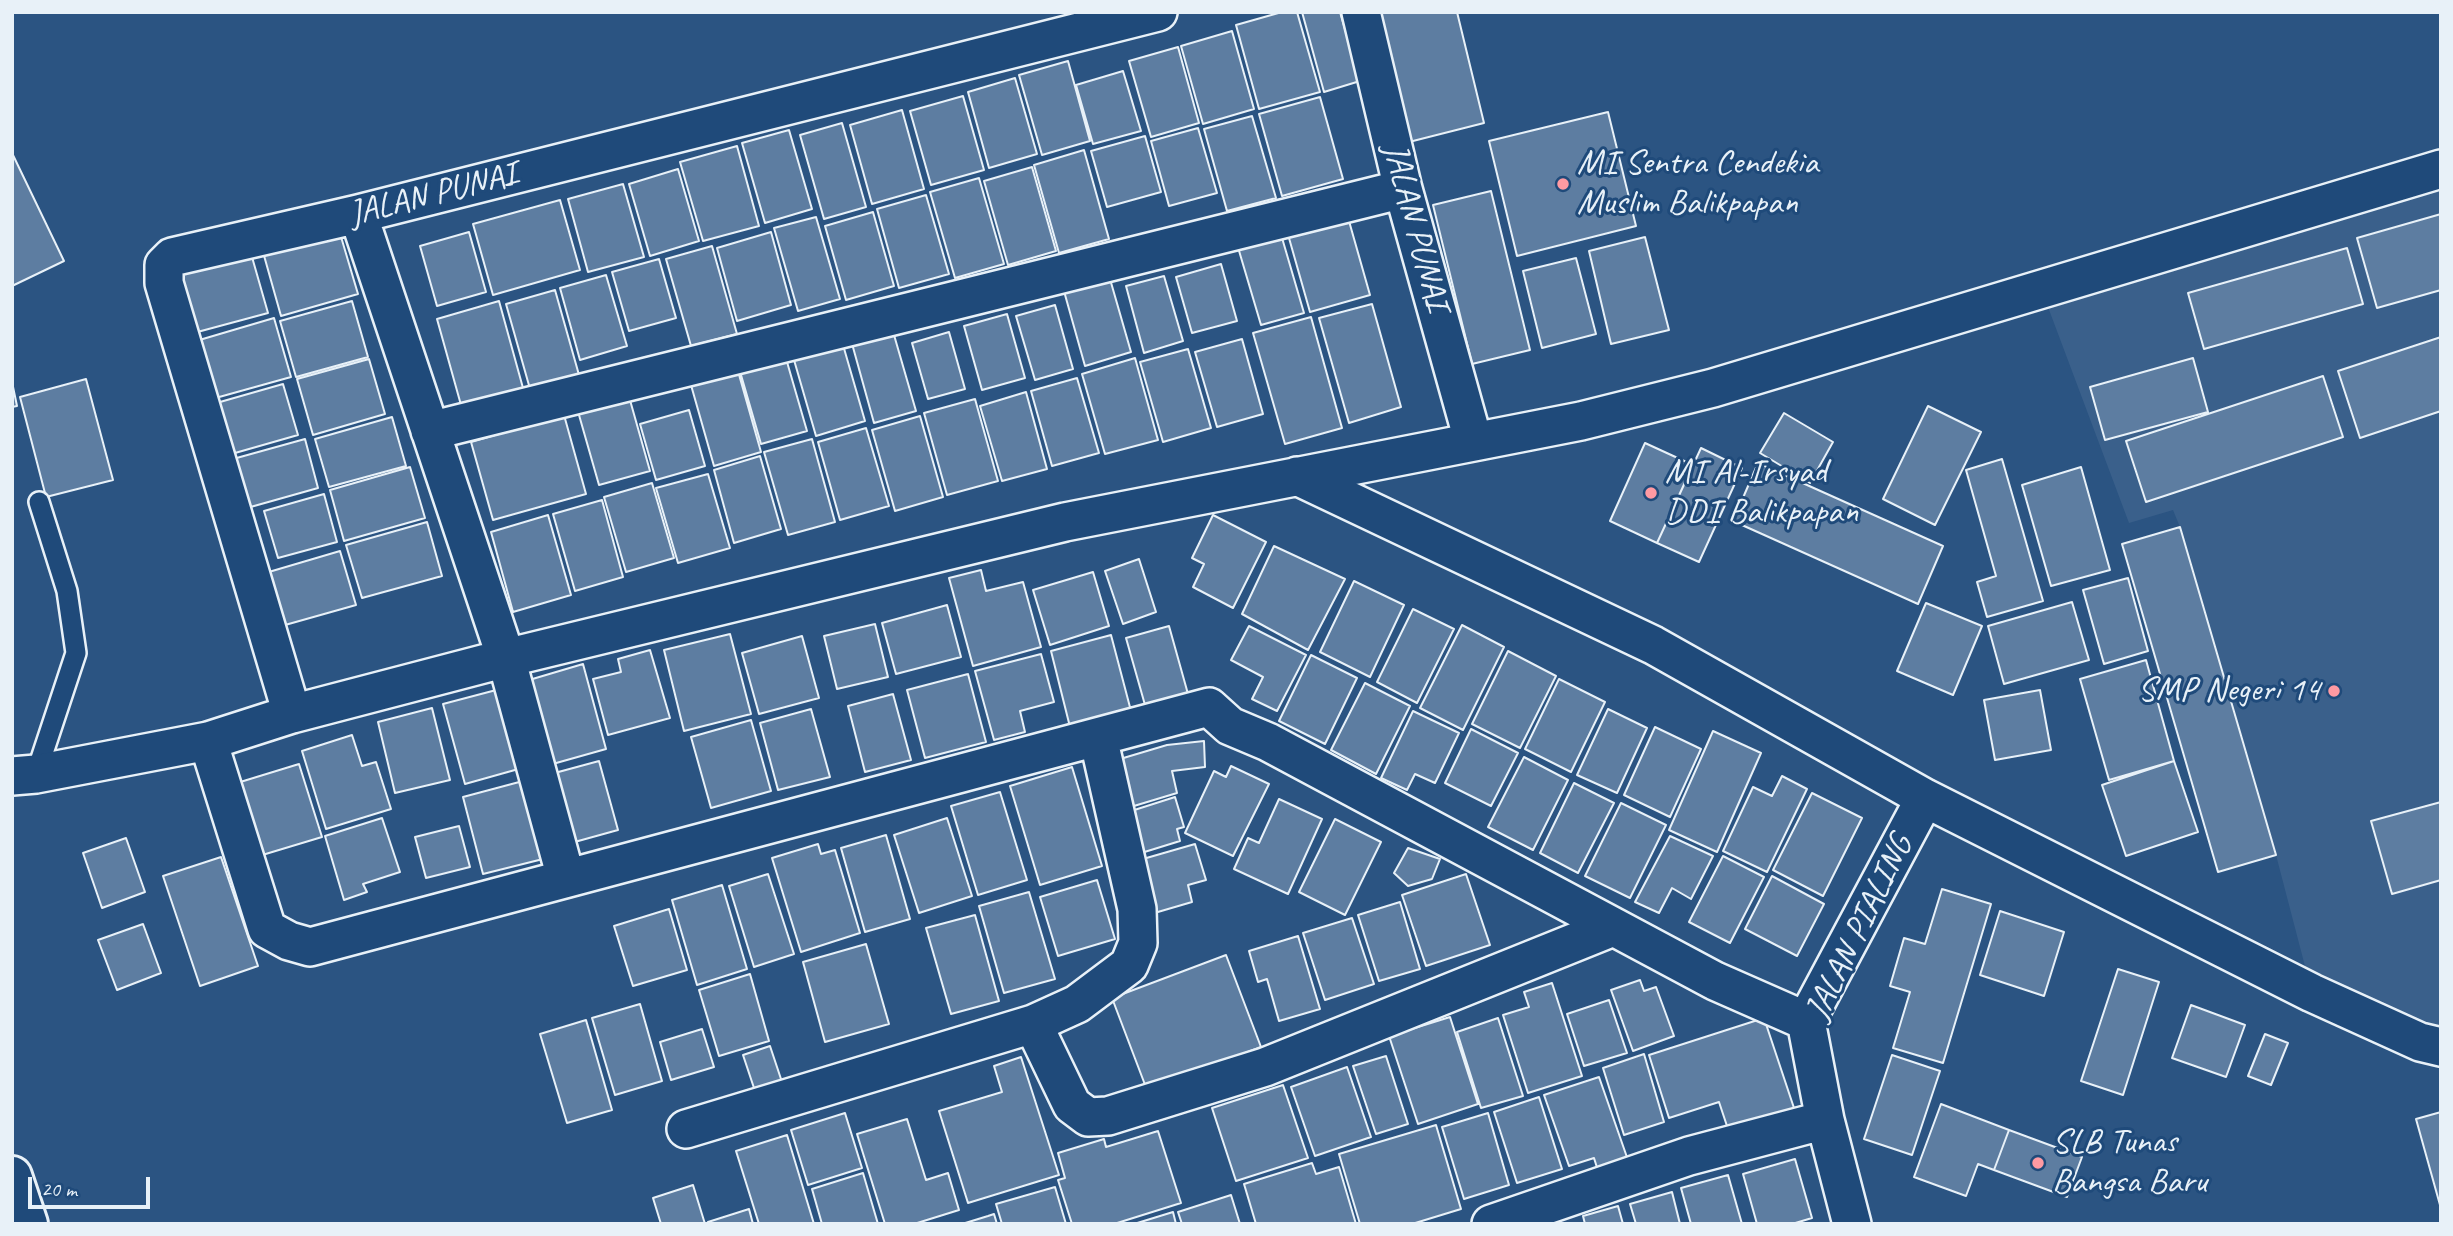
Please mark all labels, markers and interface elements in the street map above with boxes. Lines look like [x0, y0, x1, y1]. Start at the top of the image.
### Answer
street label: JALAN PUNAI [1372, 139, 1458, 315]
place label: MI Sentra Cendekia Muslim Balikpapan [1577, 143, 1818, 225]
street label: JALAN PUNAI [345, 154, 521, 236]
marker: MI Sentra Cendekia Muslim Balikpapan [1555, 176, 1571, 192]
place label: MI Al-Irsyad DDI Balikpapan [1665, 452, 1858, 534]
marker: MI Al-Irsyad DDI Balikpapan [1643, 485, 1659, 501]
place label: SMP Negeri 14 [2138, 670, 2320, 712]
marker: SMP Negeri 14 [2326, 683, 2342, 699]
street label: JALAN PIALING [1797, 829, 1923, 1027]
place label: SLB Tunas Bangsa Baru [2052, 1122, 2207, 1204]
marker: SLB Tunas Bangsa Baru [2030, 1155, 2046, 1171]
scale bar [32, 1162, 154, 1206]
text: 20 m [41, 1176, 77, 1202]

